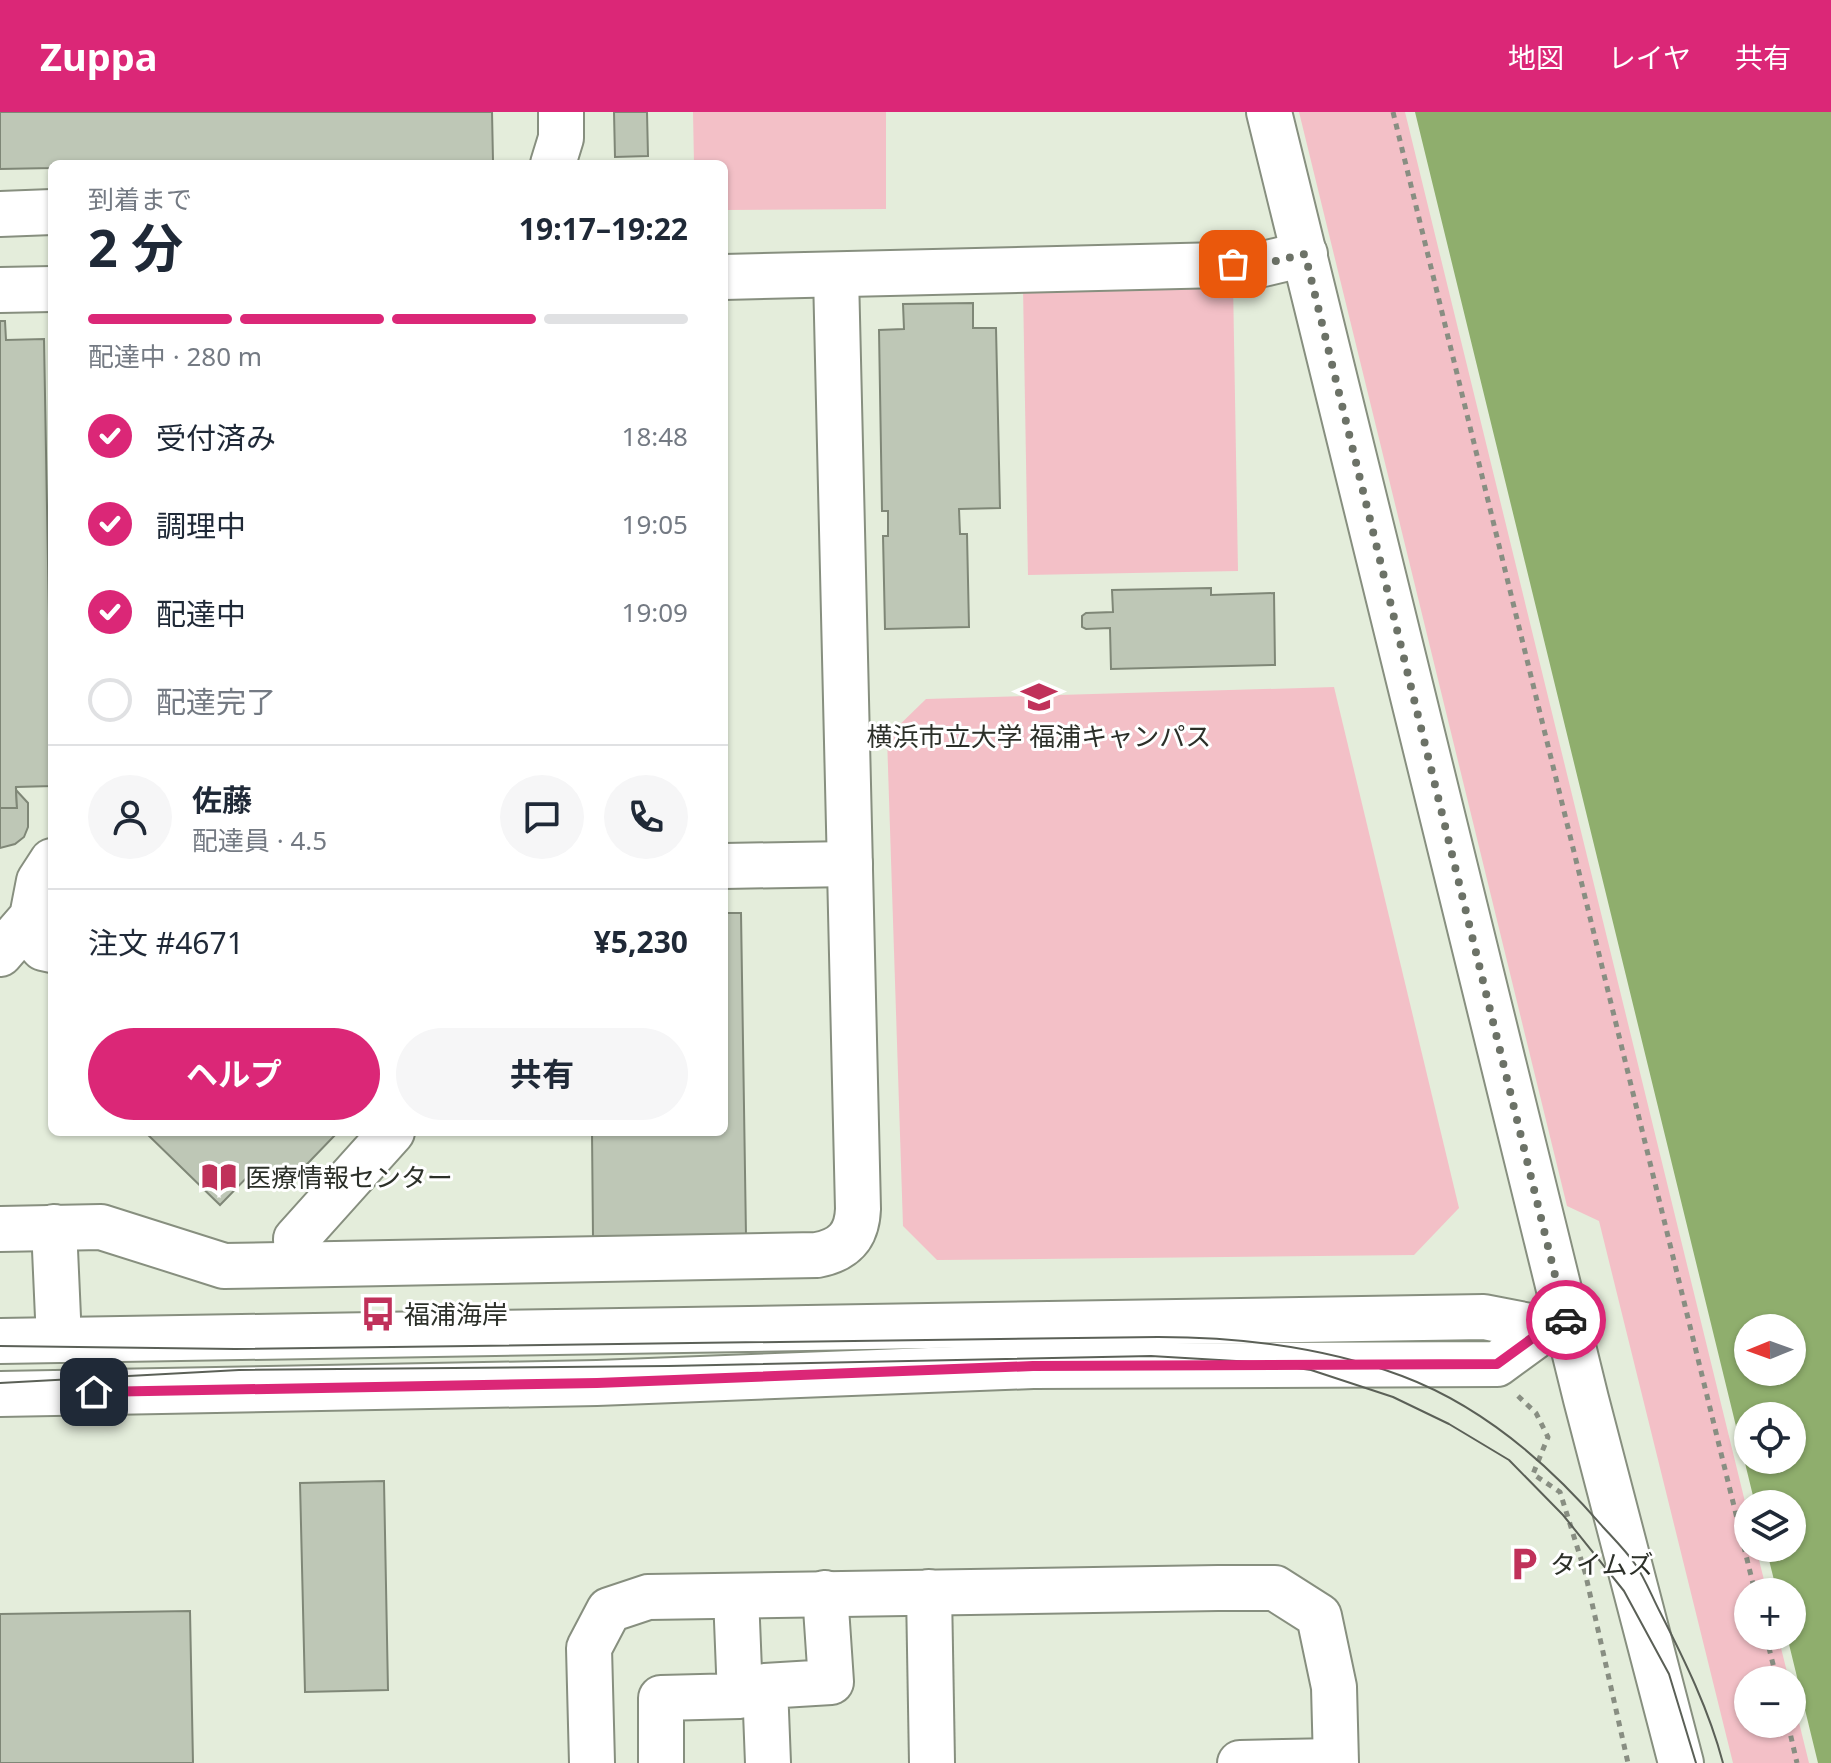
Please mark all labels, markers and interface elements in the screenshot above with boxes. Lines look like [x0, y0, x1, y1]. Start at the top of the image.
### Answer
text: Zuppa [40, 30, 158, 82]
text: 地図 [1508, 38, 1564, 76]
text: レイヤ [1608, 38, 1691, 76]
text: 共有 [1735, 38, 1791, 76]
text: 到着まで [88, 181, 192, 217]
text: 19:17–19:22 [519, 208, 688, 249]
text: 2 分 [88, 211, 183, 282]
pin [1199, 230, 1267, 298]
icon: bag [1211, 242, 1255, 286]
text: 配達中 · 280 m [88, 338, 262, 374]
icon: check [88, 414, 132, 458]
text: 受付済み [156, 417, 276, 458]
text: 18:48 [622, 418, 688, 454]
icon: check [88, 502, 132, 546]
text: 調理中 [156, 505, 246, 546]
text: 19:05 [622, 506, 688, 542]
icon: check [88, 590, 132, 634]
text: 配達中 [156, 593, 246, 634]
text: 19:09 [622, 594, 688, 630]
school or university icon: 横浜市立大学 福浦キャンパス [1020, 678, 1058, 716]
text: 配達完了 [156, 681, 276, 722]
place label: 横浜市立大学 福浦キャンパス [867, 718, 1211, 754]
button: person [88, 775, 172, 859]
button: chat [500, 775, 584, 859]
button: phone [604, 775, 688, 859]
text: 佐藤 [192, 779, 252, 820]
text: 配達員 · 4.5 [192, 822, 327, 858]
text: ¥5,230 [594, 921, 688, 962]
text: 注文 #4671 [88, 922, 244, 963]
button: ヘルプ [88, 1028, 380, 1120]
button: 共有 [396, 1028, 688, 1120]
library icon: 医療情報センター [200, 1158, 238, 1196]
place label: 医療情報センター [245, 1159, 453, 1195]
courier [1526, 1280, 1606, 1360]
bus stop icon: 福浦海岸 [359, 1295, 397, 1333]
place label: 福浦海岸 [404, 1296, 508, 1332]
icon: car [1544, 1298, 1588, 1342]
north arrow [1734, 1314, 1806, 1386]
map controls [1734, 1314, 1806, 1738]
pin [60, 1358, 128, 1426]
icon: home [72, 1370, 116, 1414]
button: locate [1734, 1402, 1806, 1474]
button: layers [1734, 1490, 1806, 1562]
parking icon: タイムズ [1505, 1545, 1543, 1583]
place label: タイムズ [1550, 1546, 1653, 1582]
button: + [1734, 1578, 1806, 1650]
button: − [1734, 1666, 1806, 1738]

